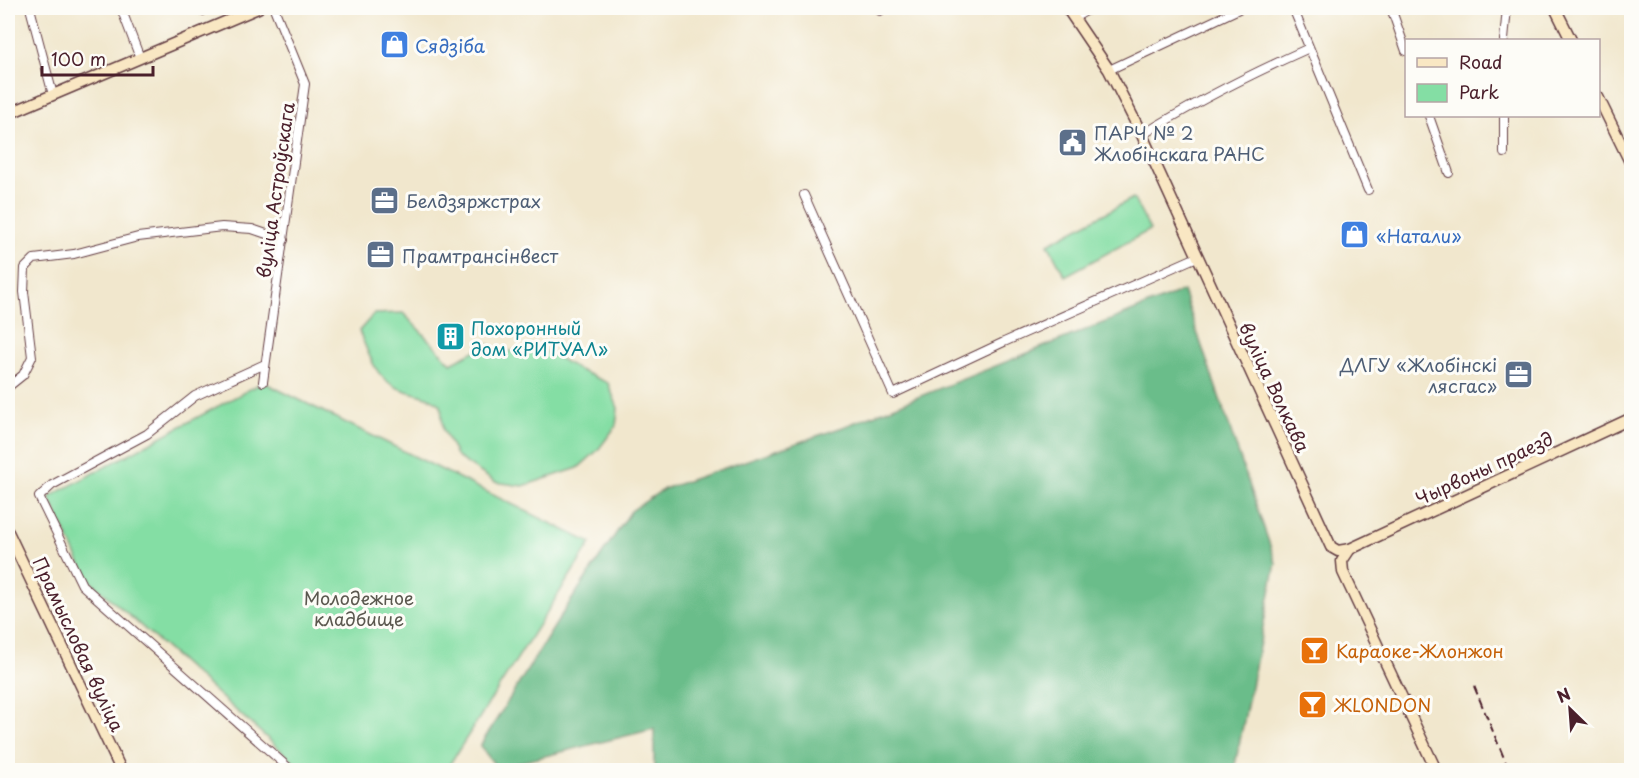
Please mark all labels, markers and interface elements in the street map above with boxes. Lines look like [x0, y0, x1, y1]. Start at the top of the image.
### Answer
shop icon: Сядзіба [378, 29, 410, 61]
place label: Сядзіба [415, 32, 486, 59]
scale bar [42, 39, 153, 77]
legend [1405, 39, 1600, 117]
text: 100 m [51, 45, 106, 72]
text: Road [1459, 48, 1503, 75]
text: Park [1459, 78, 1499, 105]
street label: вуліца Астроўскага [249, 100, 301, 280]
place label: ПАРЧ № 2 Жлобінскага РАНС [1094, 119, 1265, 167]
public building icon: ПАРЧ № 2 Жлобінскага РАНС [1057, 126, 1089, 158]
office icon: Белдзяржстрах [369, 184, 401, 216]
place label: Белдзяржстрах [406, 187, 541, 214]
shop icon: «Натали» [1339, 219, 1371, 251]
place label: «Натали» [1376, 222, 1462, 249]
office icon: Прамтрансінвест [365, 239, 397, 271]
place label: Прамтрансінвест [402, 242, 559, 269]
place label: Похоронный дом «РИТУАЛ» [471, 314, 608, 362]
street label: вуліца Волкава [1233, 317, 1317, 457]
building icon: Похоронный дом «РИТУАЛ» [434, 321, 466, 353]
place label: ДЛГУ «Жлобінскі лясгас» [1339, 351, 1497, 399]
office icon: ДЛГУ «Жлобінскі лясгас» [1502, 358, 1534, 390]
street label: Чырвоны праезд [1411, 424, 1557, 512]
street label: Прамысловая вуліца [27, 552, 131, 736]
park label: Молодежное кладбище [304, 584, 414, 632]
bar icon: Караоке-Жлонжон [1299, 634, 1331, 666]
place label: Караоке-Жлонжон [1336, 637, 1504, 664]
north arrow [1540, 679, 1600, 739]
text: N [1552, 681, 1574, 708]
bar icon: ЖLONDON [1297, 688, 1329, 720]
place label: ЖLONDON [1333, 691, 1431, 718]

